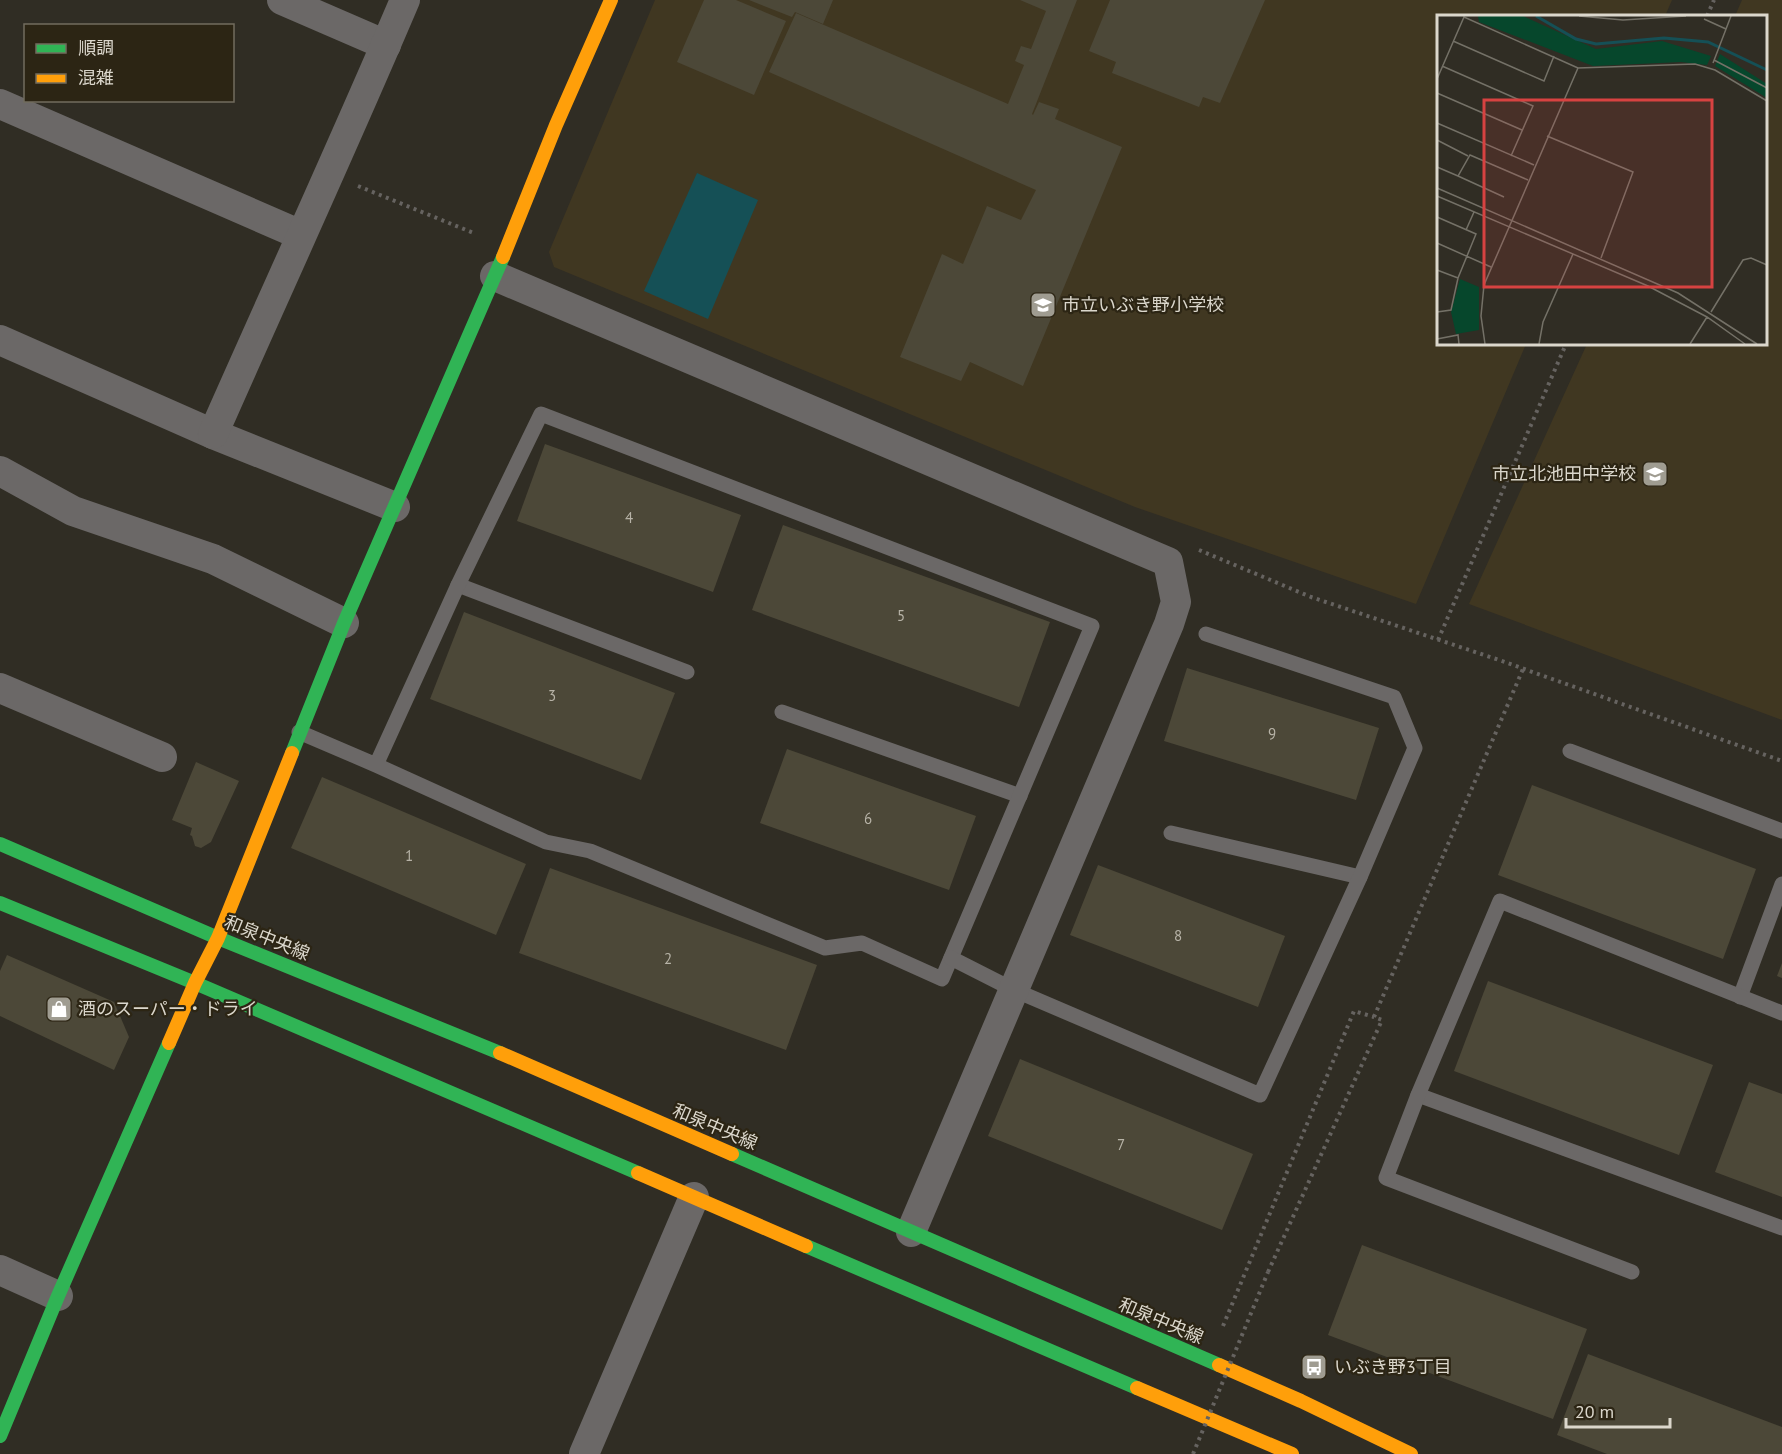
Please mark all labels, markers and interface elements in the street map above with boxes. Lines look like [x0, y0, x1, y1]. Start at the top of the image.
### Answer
inset map [1437, 15, 1767, 345]
legend [24, 24, 234, 102]
text: 順調 [78, 36, 114, 59]
text: 混雑 [78, 66, 114, 89]
school or university icon: 市立いぶき野小学校 [1028, 290, 1058, 320]
place label: 市立いぶき野小学校 [1062, 293, 1224, 316]
school or university icon: 市立北池田中学校 [1640, 459, 1670, 489]
place label: 市立北池田中学校 [1492, 462, 1636, 485]
house number: 4 [625, 508, 633, 527]
house number: 5 [897, 606, 905, 625]
house number: 3 [548, 686, 556, 705]
house number: 9 [1268, 724, 1276, 743]
house number: 6 [864, 809, 872, 828]
house number: 1 [405, 846, 413, 865]
street label: 和泉中央線 [221, 910, 313, 965]
house number: 8 [1174, 926, 1182, 945]
house number: 2 [664, 949, 672, 968]
shop icon: 酒のスーパー・ドライ [44, 994, 74, 1024]
place label: 酒のスーパー・ドライ [78, 997, 258, 1020]
street label: 和泉中央線 [669, 1098, 761, 1155]
house number: 7 [1117, 1135, 1125, 1154]
street label: 和泉中央線 [1115, 1292, 1207, 1349]
bus stop icon: いぶき野3丁目 [1299, 1352, 1329, 1382]
place label: いぶき野3丁目 [1334, 1355, 1452, 1378]
scale bar [1566, 1391, 1670, 1429]
text: 20 m [1575, 1400, 1614, 1423]

